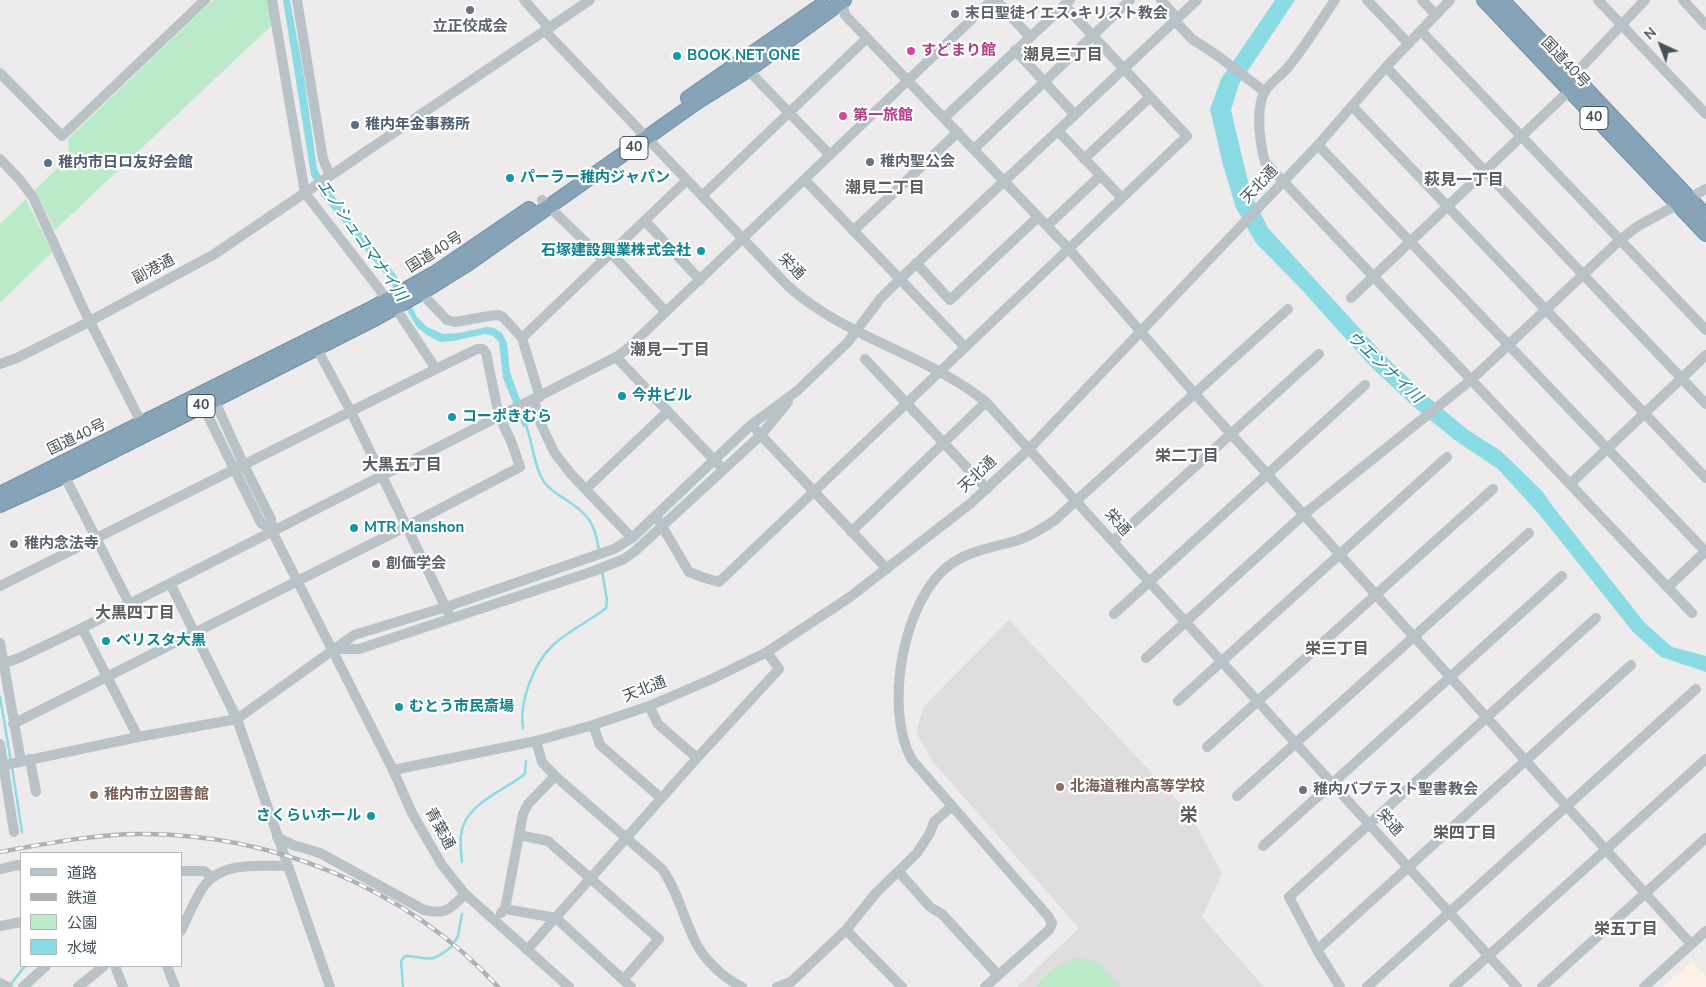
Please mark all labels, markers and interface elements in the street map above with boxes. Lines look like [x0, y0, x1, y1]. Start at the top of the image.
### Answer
marker: 立正佼成会 [464, 4, 476, 16]
place label: 末日聖徒イエス•キリスト教会 [965, 5, 1168, 23]
marker: 末日聖徒イエス•キリスト教会 [949, 8, 961, 20]
place label: 立正佼成会 [433, 18, 507, 36]
north arrow [1636, 20, 1686, 70]
text: N [1640, 23, 1661, 44]
street label: 国道40号 [1537, 34, 1593, 92]
place label: すどまり館 [921, 42, 996, 60]
marker: すどまり館 [905, 45, 917, 57]
district label: 潮見三丁目 [1023, 46, 1103, 66]
place label: BOOK NET ONE [687, 47, 800, 65]
marker: BOOK NET ONE [671, 50, 683, 62]
road number: 40 [1580, 106, 1608, 130]
place label: 第一旅館 [853, 107, 913, 125]
marker: 第一旅館 [837, 110, 849, 122]
place label: 稚内年金事務所 [365, 116, 470, 134]
marker: 稚内年金事務所 [349, 119, 361, 131]
road number: 40 [620, 136, 648, 160]
place label: 稚内聖公会 [880, 153, 955, 171]
place label: 稚内市日ロ友好会館 [58, 154, 193, 172]
marker: 稚内聖公会 [864, 156, 876, 168]
marker: 稚内市日ロ友好会館 [42, 157, 54, 169]
street label: 天北通 [1238, 163, 1282, 207]
place label: パーラー稚内ジャパン [520, 169, 670, 187]
district label: 萩見一丁目 [1424, 171, 1504, 191]
marker: パーラー稚内ジャパン [504, 172, 516, 184]
water label: エノシュコマナイ川 [312, 177, 410, 305]
district label: 潮見二丁目 [845, 179, 925, 199]
street label: 国道40号 [404, 229, 466, 277]
place label: 石塚建設興業株式会社 [541, 242, 691, 260]
marker: 石塚建設興業株式会社 [695, 245, 707, 257]
street label: 栄通 [774, 250, 808, 284]
street label: 副港通 [130, 251, 178, 289]
water label: ウエンナイ川 [1342, 328, 1426, 408]
district label: 潮見一丁目 [630, 341, 710, 361]
place label: 今井ビル [632, 387, 692, 405]
marker: 今井ビル [616, 390, 628, 402]
road number: 40 [187, 394, 215, 418]
place label: コーポきむら [462, 408, 552, 426]
marker: コーポきむら [446, 411, 458, 423]
street label: 国道40号 [45, 416, 109, 460]
district label: 栄二丁目 [1155, 447, 1219, 467]
street label: 天北通 [955, 453, 1001, 497]
district label: 大黒五丁目 [362, 456, 442, 476]
street label: 栄通 [1100, 506, 1134, 540]
place label: MTR Manshon [364, 519, 464, 537]
marker: MTR Manshon [348, 522, 360, 534]
place label: 稚内念法寺 [24, 535, 99, 553]
marker: 稚内念法寺 [8, 538, 20, 550]
place label: 創価学会 [386, 555, 446, 573]
marker: 創価学会 [370, 558, 382, 570]
district label: 大黒四丁目 [95, 604, 175, 624]
place label: ベリスタ大黒 [116, 632, 206, 650]
marker: ベリスタ大黒 [100, 635, 112, 647]
district label: 栄三丁目 [1305, 640, 1369, 660]
street label: 天北通 [621, 674, 669, 706]
place label: むとう市民斎場 [409, 698, 514, 716]
marker: むとう市民斎場 [393, 701, 405, 713]
place label: 北海道稚内高等学校 [1070, 778, 1205, 796]
marker: 北海道稚内高等学校 [1054, 781, 1066, 793]
place label: 稚内バプテスト聖書教会 [1313, 781, 1478, 799]
marker: 稚内バプテスト聖書教会 [1297, 784, 1309, 796]
place label: 稚内市立図書館 [104, 786, 209, 804]
marker: 稚内市立図書館 [88, 789, 100, 801]
street label: 青葉通 [420, 805, 458, 853]
district label: 栄 [1180, 806, 1198, 828]
street label: 栄通 [1372, 806, 1406, 840]
place label: さくらいホール [256, 807, 361, 825]
marker: さくらいホール [365, 810, 377, 822]
district label: 栄四丁目 [1433, 824, 1497, 844]
legend [20, 852, 182, 967]
text: 道路 [67, 863, 97, 883]
text: 鉄道 [67, 888, 97, 908]
text: 公園 [67, 913, 97, 933]
district label: 栄五丁目 [1594, 920, 1658, 940]
text: 水域 [67, 938, 97, 958]

